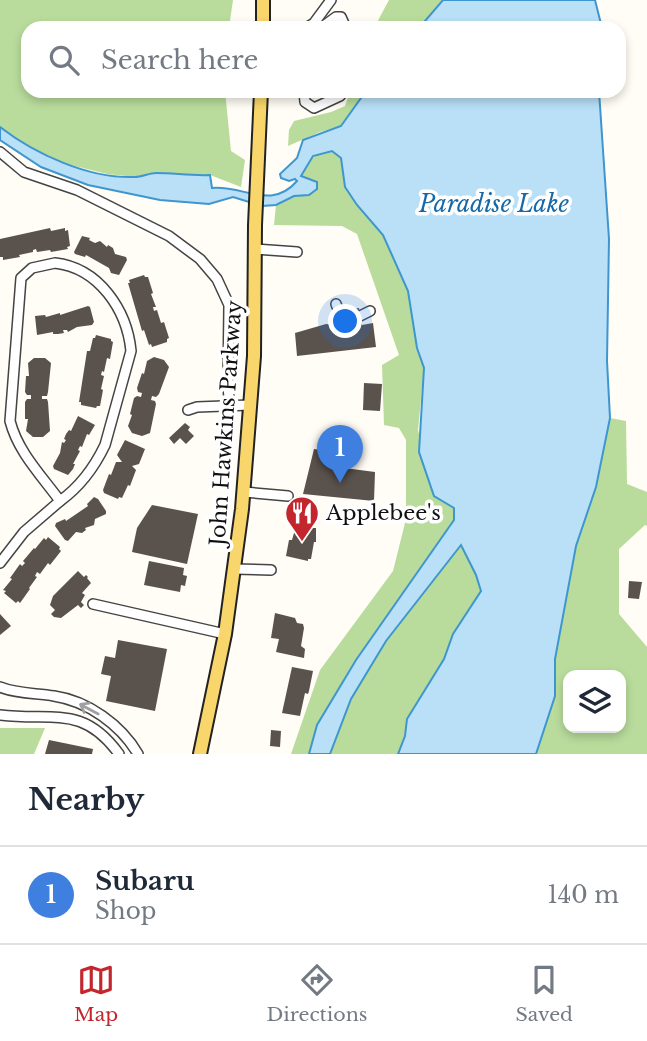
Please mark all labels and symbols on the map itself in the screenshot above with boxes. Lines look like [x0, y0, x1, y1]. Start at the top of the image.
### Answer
water label: Paradise Lake [418, 190, 570, 218]
street label: John Hawkins Parkway [204, 299, 248, 550]
your location [328, 304, 362, 338]
pin: 1 [317, 425, 363, 483]
restaurant icon: Applebee's [283, 494, 321, 543]
place label: Applebee's [325, 500, 441, 526]
one-way arrow [79, 701, 99, 715]

